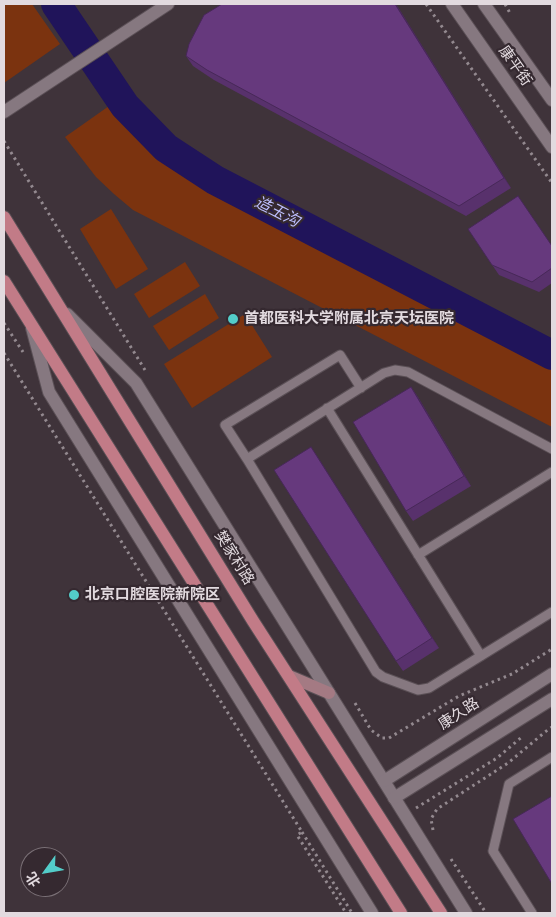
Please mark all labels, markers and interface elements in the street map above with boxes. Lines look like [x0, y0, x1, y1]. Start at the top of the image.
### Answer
street label: 康平街 [495, 42, 535, 90]
water label: 造玉沟 [251, 193, 303, 231]
place label: 首都医科大学附属北京天坛医院 [244, 310, 454, 328]
marker: 首都医科大学附属北京天坛医院 [226, 312, 240, 326]
street label: 樊家村路 [210, 528, 258, 588]
place label: 北京口腔医院新院区 [85, 586, 220, 604]
marker: 北京口腔医院新院区 [67, 588, 81, 602]
street label: 康久路 [435, 694, 483, 734]
north arrow [20, 847, 70, 897]
text: 北 [21, 869, 44, 891]

